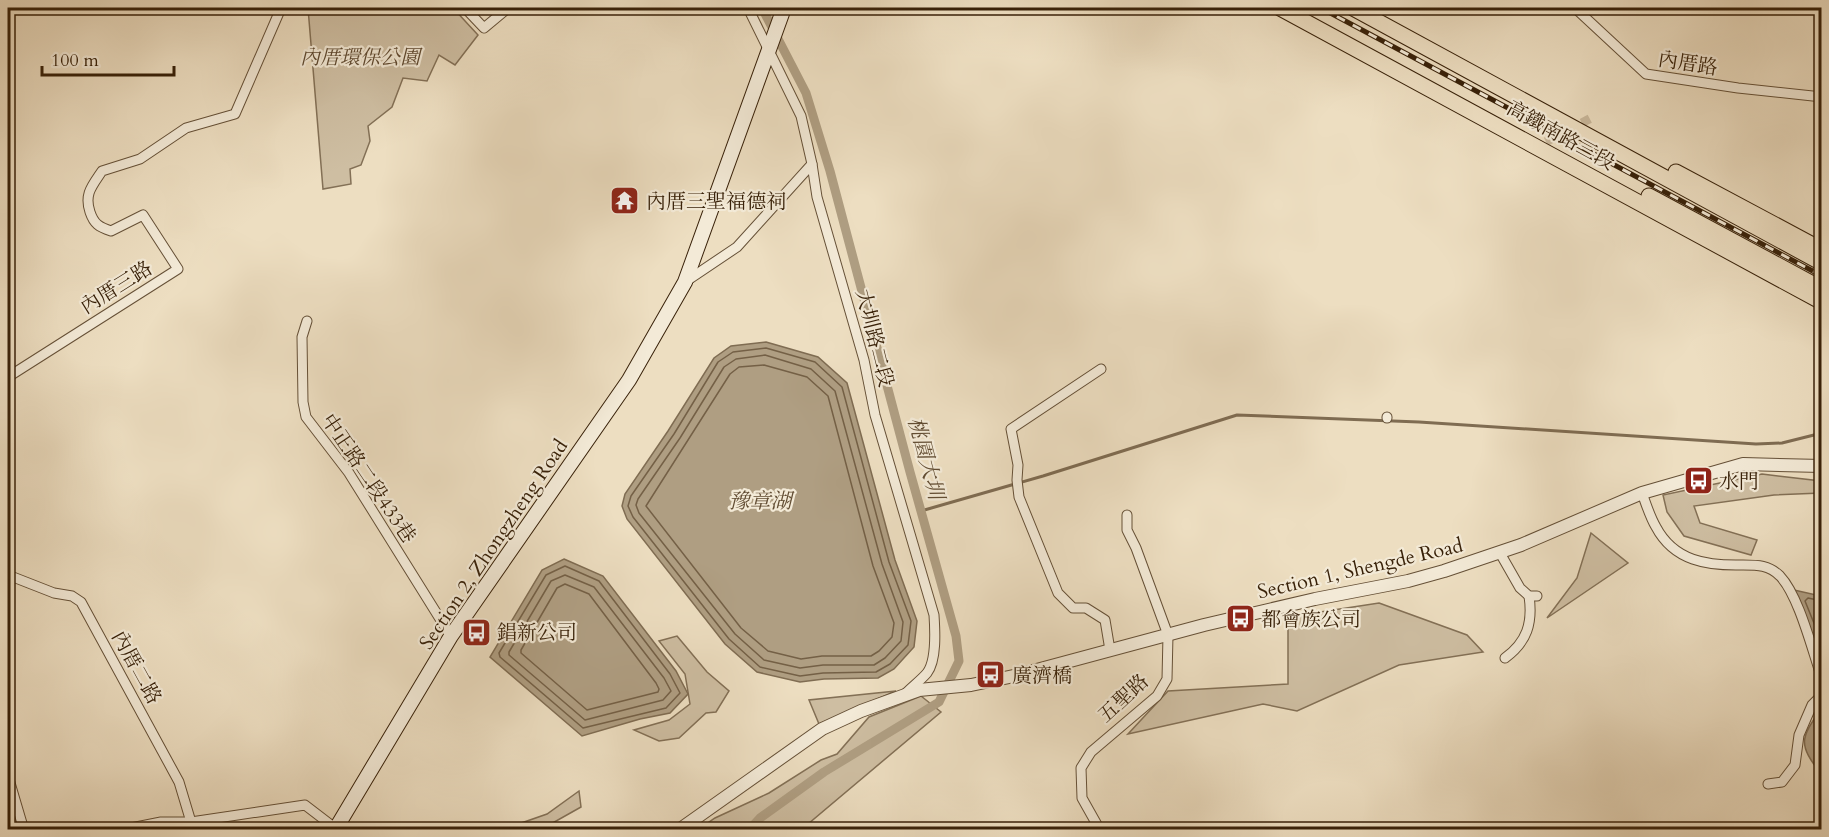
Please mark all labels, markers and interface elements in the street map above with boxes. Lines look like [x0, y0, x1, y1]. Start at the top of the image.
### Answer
scale bar [42, 39, 174, 77]
park label: 內厝環保公園 [300, 44, 423, 71]
street label: 內厝路 [1656, 45, 1720, 82]
text: 100 m [51, 48, 99, 73]
street label: 高鐵南路三段 [1502, 95, 1620, 176]
temple icon: 內厝三聖福德祠 [609, 185, 641, 217]
place label: 內厝三聖福德祠 [646, 188, 786, 215]
street label: 內厝三路 [75, 255, 157, 320]
street label: 大圳路二段 [849, 286, 900, 390]
street label: 中正路二段433巷 [315, 408, 422, 548]
water label: 桃園大圳 [901, 414, 951, 505]
street label: Section 2, Zhongzheng Road [413, 434, 574, 655]
bus stop icon: 水門 [1682, 465, 1714, 497]
place label: 水門 [1719, 468, 1759, 495]
water label: 豫章湖 [729, 487, 795, 516]
street label: Section 1, Shengde Road [1255, 532, 1466, 605]
bus stop icon: 都會族公司 [1224, 603, 1256, 635]
place label: 都會族公司 [1261, 606, 1361, 633]
bus stop icon: 錩新公司 [460, 616, 492, 648]
place label: 錩新公司 [497, 619, 577, 646]
street label: 內厝二路 [105, 626, 168, 709]
bus stop icon: 廣濟橋 [975, 659, 1007, 691]
place label: 廣濟橋 [1012, 662, 1072, 689]
street label: 五聖路 [1092, 668, 1154, 729]

